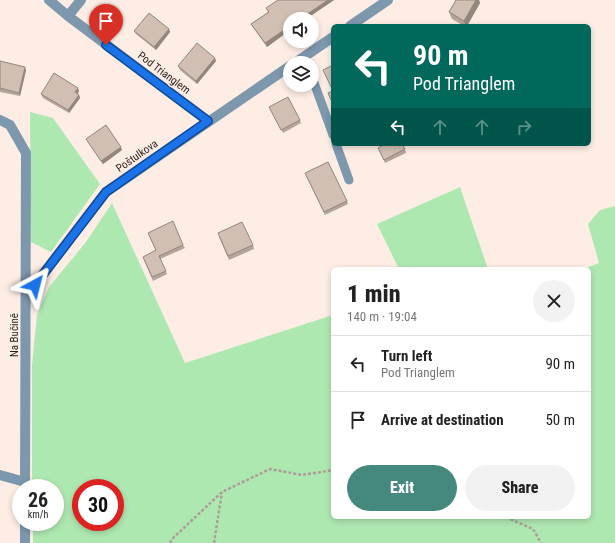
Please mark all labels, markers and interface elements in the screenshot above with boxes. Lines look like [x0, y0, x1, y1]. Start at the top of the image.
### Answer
pin [89, 4, 123, 45]
icon: arrive [95, 10, 117, 32]
map controls [283, 12, 319, 92]
button: sound [283, 12, 319, 48]
text: 90 m [413, 39, 469, 72]
icon: left [347, 40, 399, 92]
street label: Pod Trianglem [135, 49, 193, 97]
button: layers [283, 56, 319, 92]
text: Pod Trianglem [413, 73, 515, 94]
icon: left [387, 116, 409, 138]
icon: ahead [429, 116, 451, 138]
icon: ahead [471, 116, 493, 138]
icon: right [513, 116, 535, 138]
street label: Poštulkova [114, 137, 160, 175]
position arrow [14, 264, 56, 306]
text: 1 min [347, 280, 401, 308]
button: close [533, 280, 575, 322]
text: 140 m · 19:04 [347, 309, 417, 324]
street label: Na Bučině [8, 313, 21, 357]
text: Turn left [381, 347, 432, 365]
icon: left [347, 353, 369, 375]
text: 90 m [545, 355, 575, 373]
text: Pod Trianglem [381, 365, 455, 380]
icon: arrive [347, 409, 369, 431]
text: Arrive at destination [381, 411, 504, 429]
text: 50 m [545, 411, 575, 429]
button: Exit [347, 465, 457, 511]
button: Share [465, 465, 575, 511]
speed limit sign: 30 [72, 479, 124, 531]
text: 26 [28, 488, 48, 512]
text: km/h [28, 509, 48, 520]

